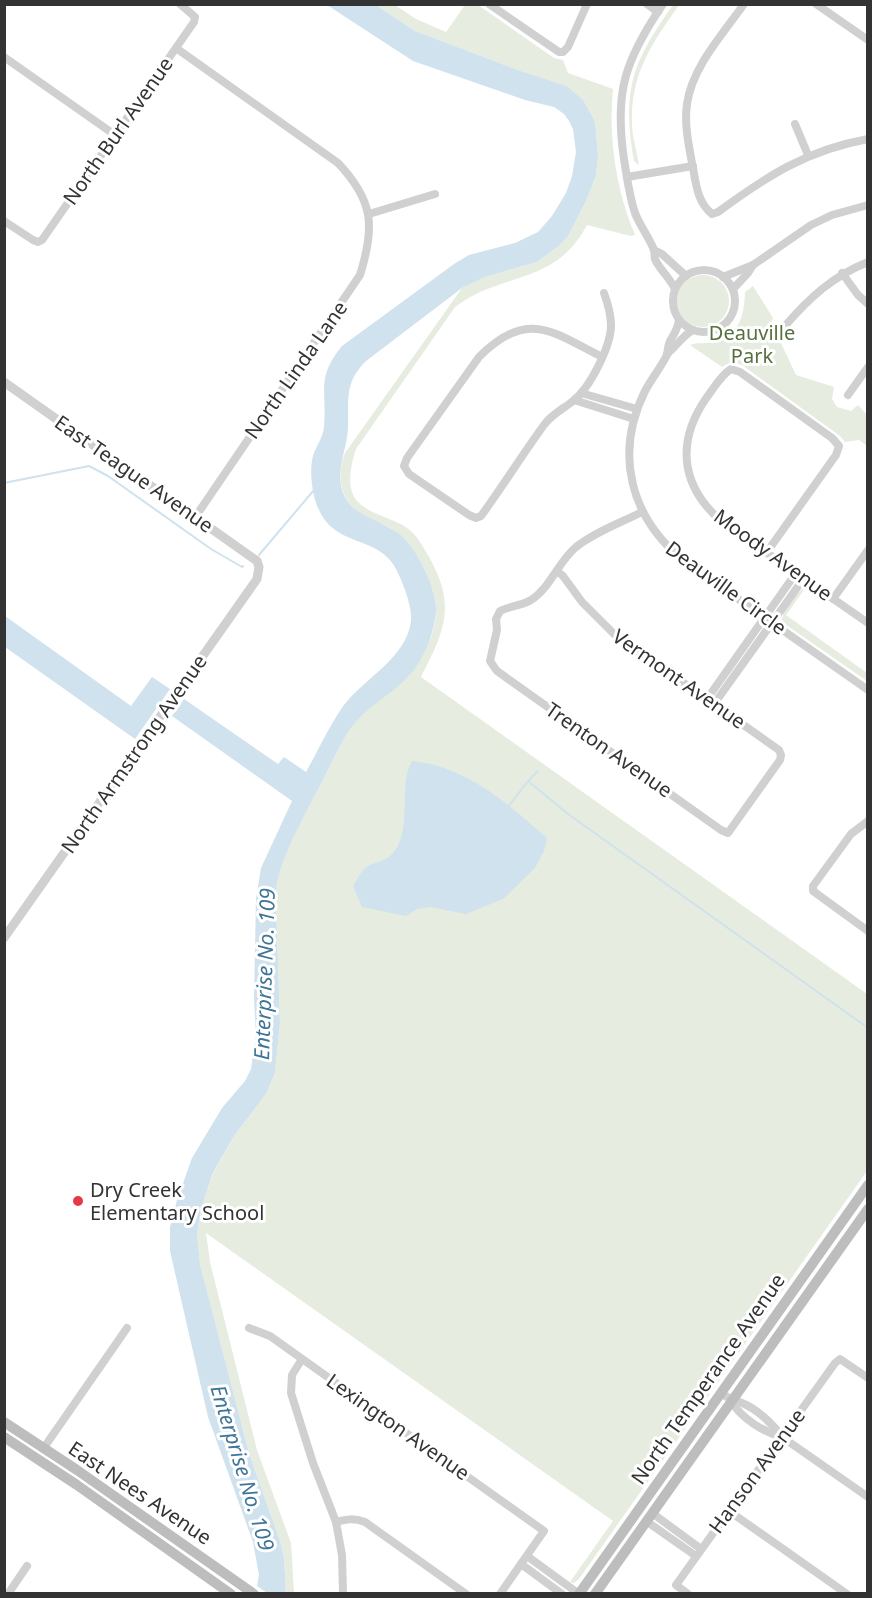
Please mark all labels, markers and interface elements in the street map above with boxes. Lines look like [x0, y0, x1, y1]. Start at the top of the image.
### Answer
street label: North Burl Avenue [56, 51, 179, 210]
street label: North Linda Lane [238, 295, 353, 444]
park label: Deauville Park [709, 319, 795, 369]
street label: East Teague Avenue [50, 409, 219, 539]
street label: Moody Avenue [709, 502, 838, 607]
street label: Deauville Circle [660, 535, 792, 641]
street label: Vermont Avenue [607, 623, 751, 735]
street label: North Armstrong Avenue [55, 649, 213, 858]
street label: Trenton Avenue [541, 696, 678, 803]
water label: Enterprise No. 109 [247, 888, 281, 1060]
place label: Dry Creek Elementary School [90, 1176, 264, 1226]
marker: Dry Creek Elementary School [71, 1194, 85, 1208]
street label: North Temperance Avenue [624, 1268, 791, 1489]
street label: Lexington Avenue [321, 1367, 475, 1486]
water label: Enterprise No. 109 [204, 1381, 281, 1554]
street label: Hanson Avenue [702, 1403, 811, 1538]
street label: East Nees Avenue [63, 1435, 217, 1551]

